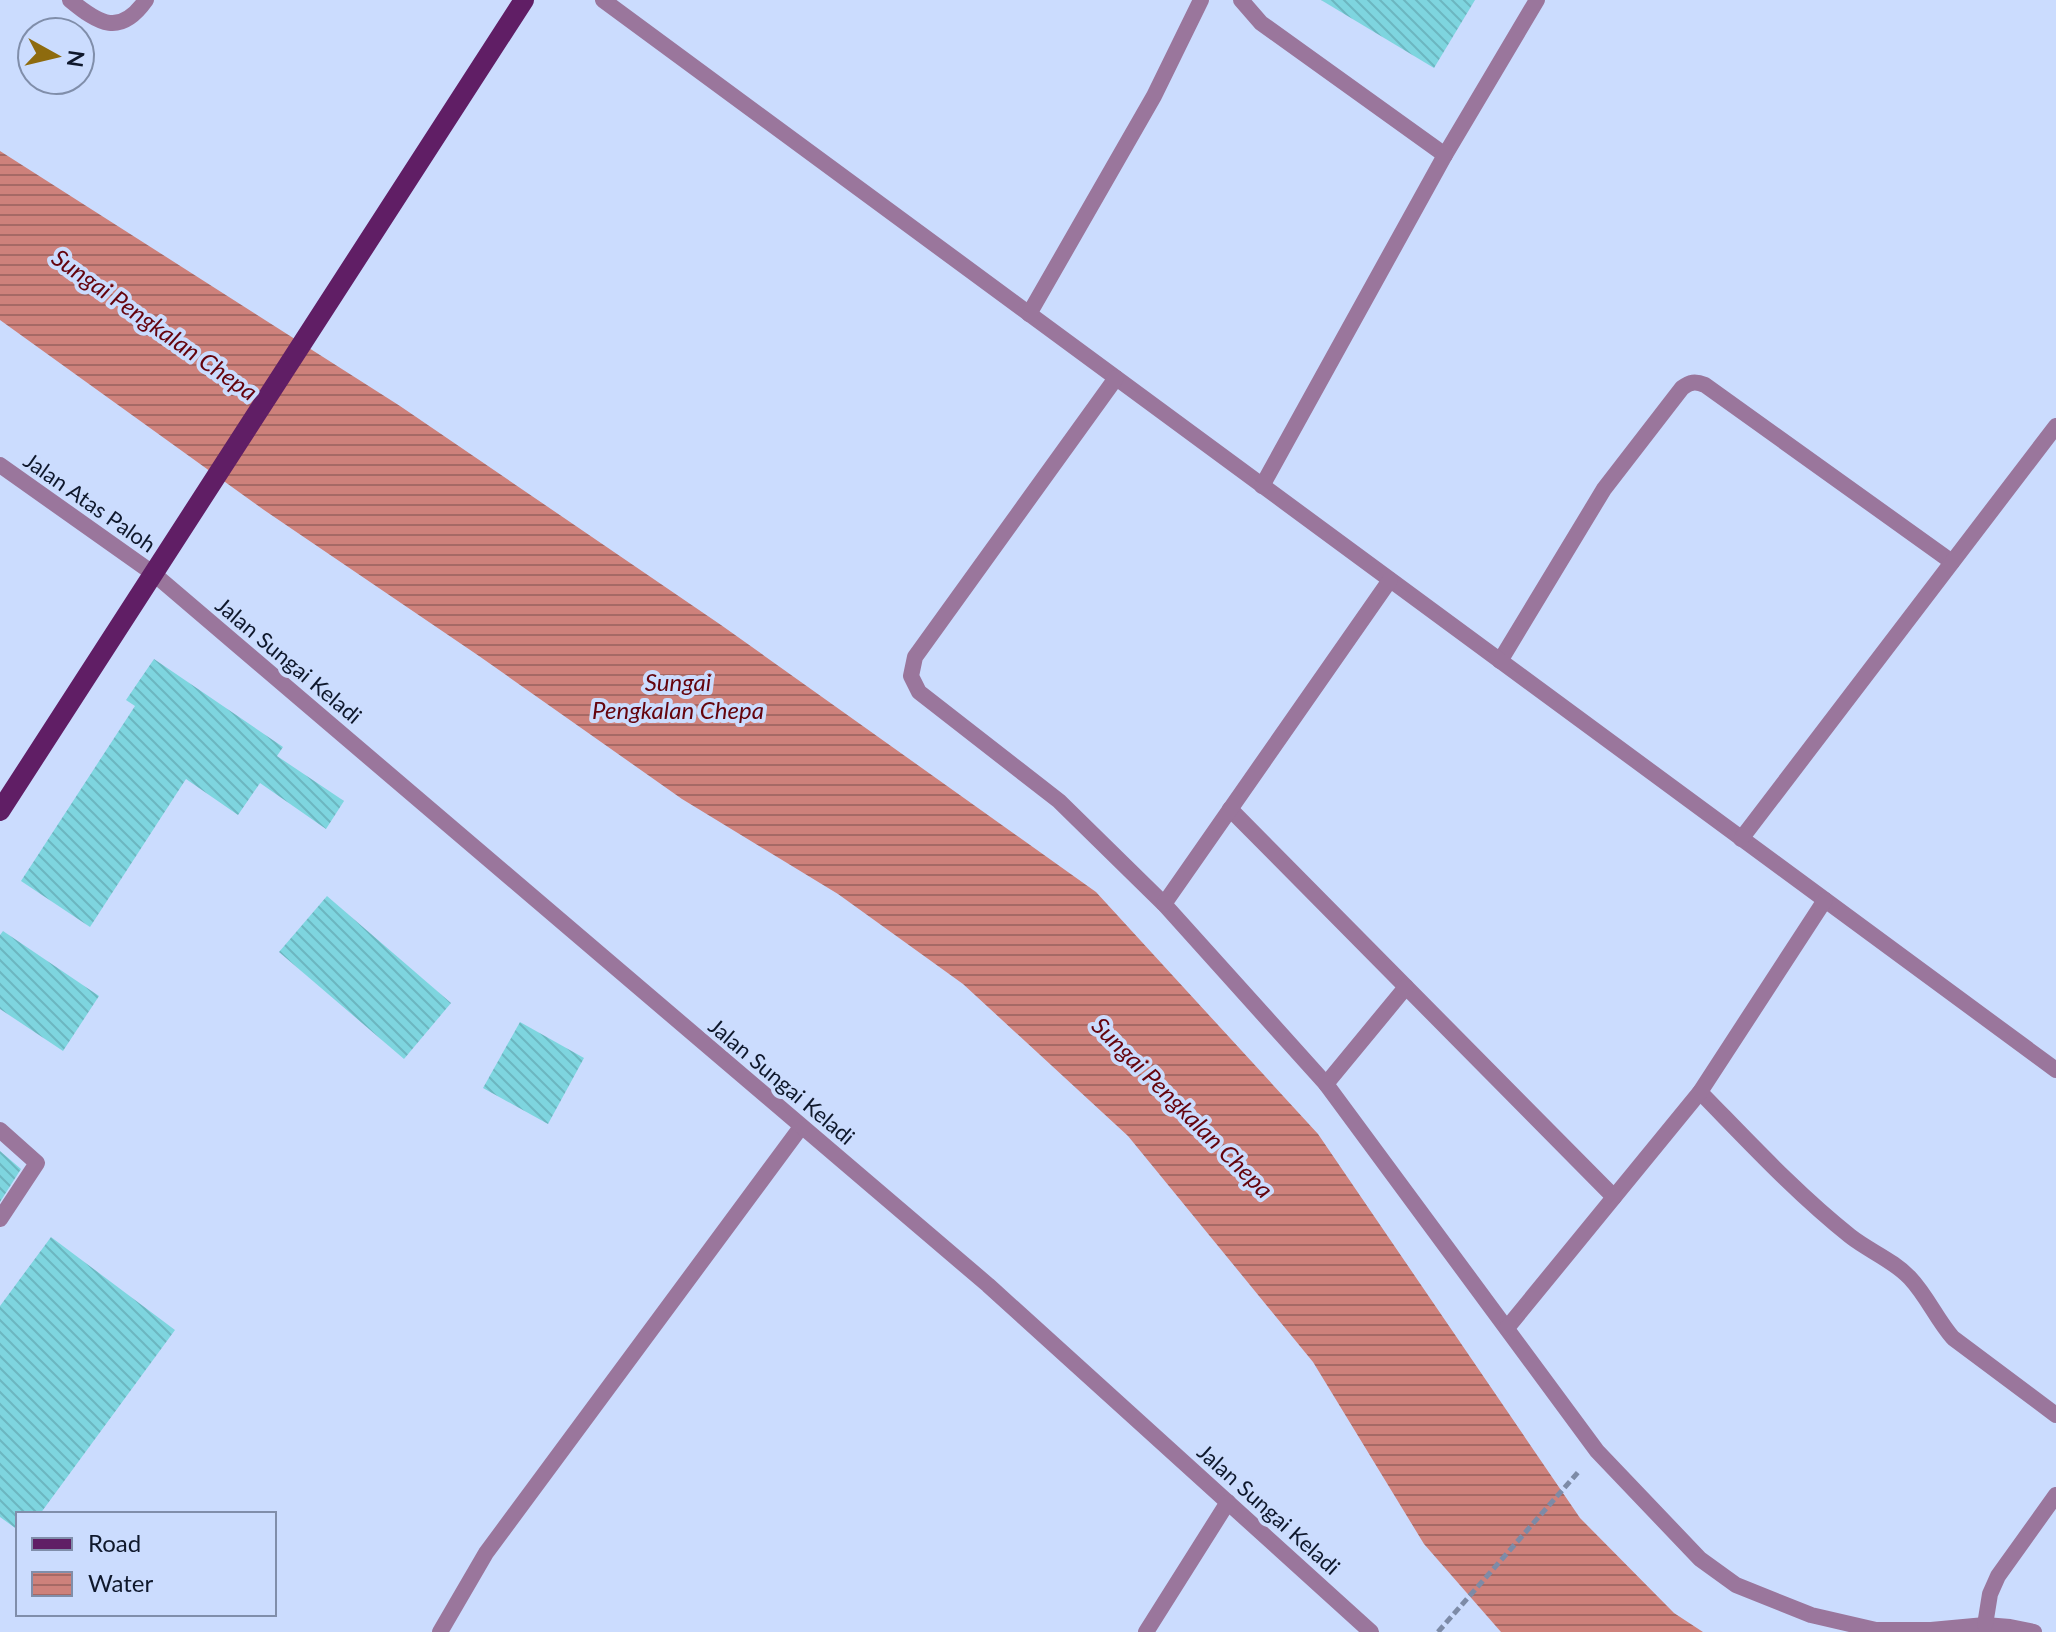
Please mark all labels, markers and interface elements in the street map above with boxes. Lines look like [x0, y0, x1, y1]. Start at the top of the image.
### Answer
north arrow [16, 16, 96, 96]
text: N [62, 49, 91, 69]
water label: Sungai Pengkalan Chepa [47, 242, 263, 406]
street label: Jalan Atas Paloh [19, 446, 161, 558]
street label: Jalan Sungai Keladi [210, 591, 368, 729]
water label: Sungai Pengkalan Chepa [592, 667, 764, 724]
water label: Sungai Pengkalan Chepa [1086, 1010, 1280, 1204]
street label: Jalan Sungai Keladi [703, 1012, 861, 1150]
street label: Jalan Sungai Keladi [1192, 1438, 1346, 1580]
legend [16, 1512, 276, 1616]
text: Road [88, 1528, 141, 1557]
text: Water [88, 1568, 153, 1597]

